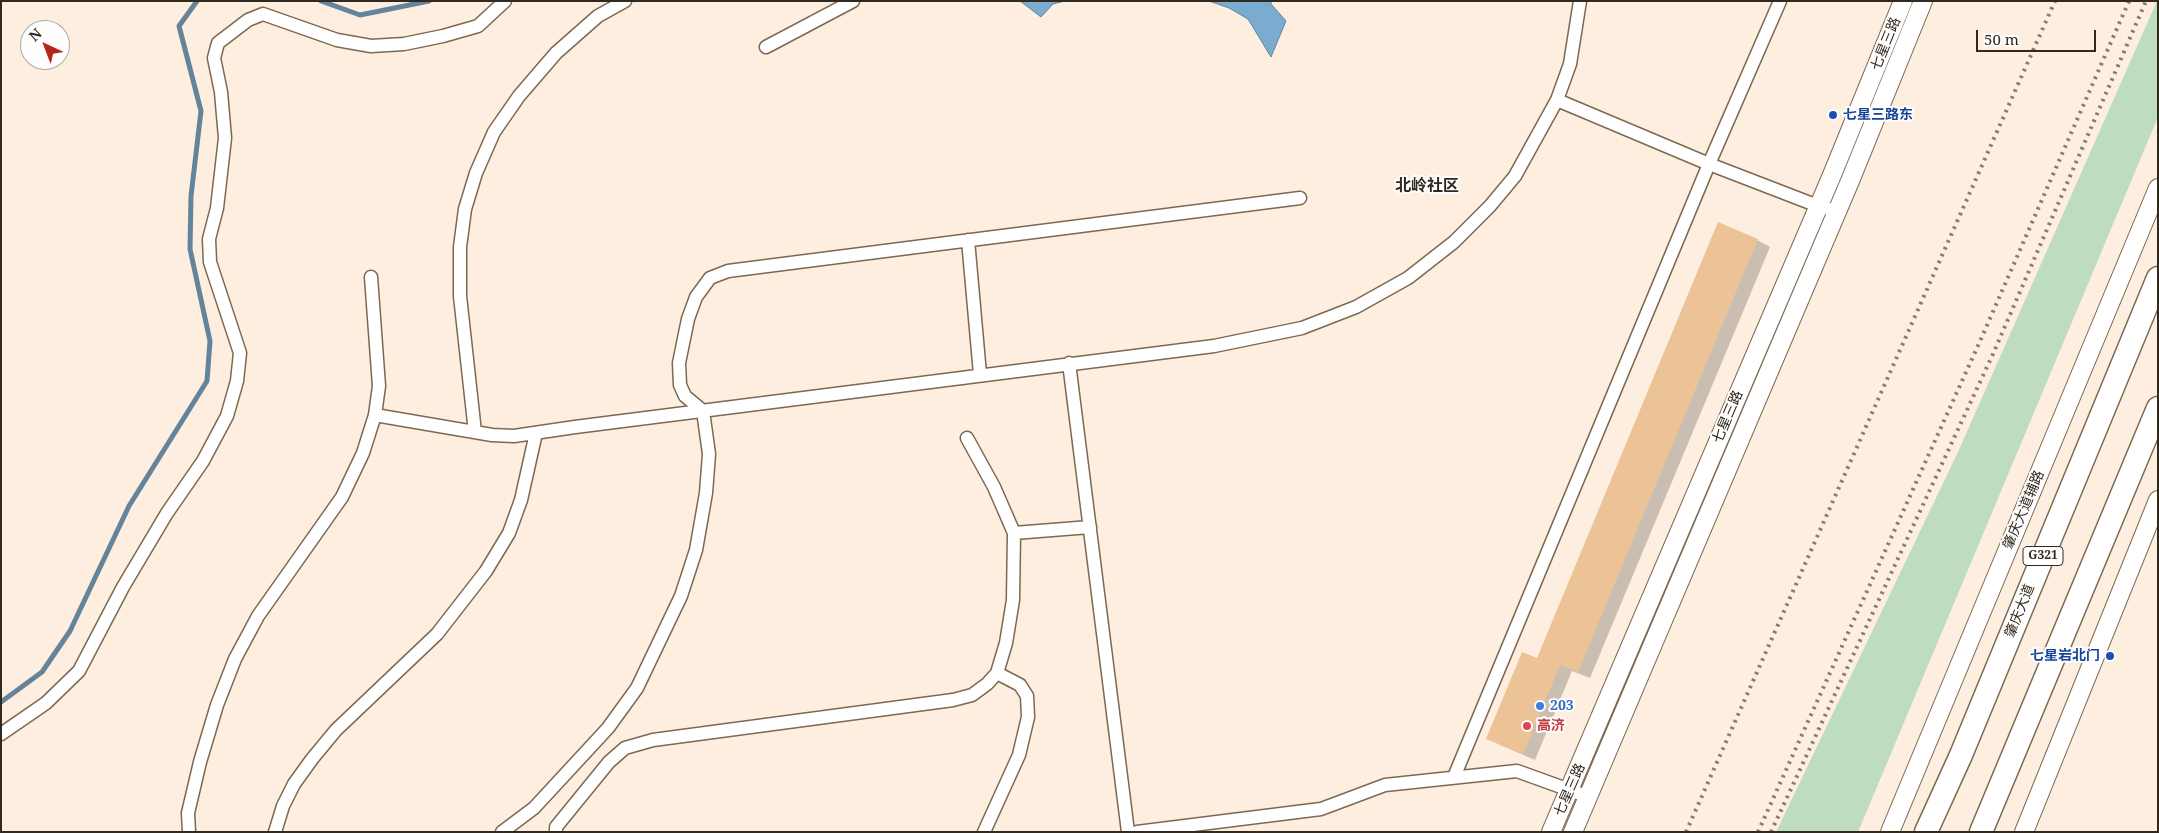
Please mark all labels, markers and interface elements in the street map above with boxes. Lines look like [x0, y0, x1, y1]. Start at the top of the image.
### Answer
street label: 七星三路 [1868, 15, 1904, 73]
north arrow [20, 20, 70, 70]
scale bar [1979, 20, 2099, 52]
text: N [25, 24, 46, 45]
text: 50 m [1984, 29, 2019, 49]
place label: 七星三路东 [1843, 107, 1913, 123]
marker: 七星三路东 [1827, 109, 1839, 121]
district label: 北岭社区 [1395, 176, 1459, 196]
street label: 七星三路 [1709, 388, 1747, 446]
street label: 肇庆大道辅路 [2000, 468, 2048, 552]
road number: G321 [2023, 546, 2063, 566]
street label: 肇庆大道 [2002, 582, 2038, 640]
place label: 七星岩北门 [2030, 648, 2100, 664]
marker: 七星岩北门 [2104, 650, 2116, 662]
place label: 203 [1550, 698, 1574, 714]
marker: 203 [1534, 700, 1546, 712]
place label: 高济 [1537, 718, 1565, 734]
marker: 高济 [1521, 720, 1533, 732]
street label: 七星三路 [1551, 761, 1589, 819]

